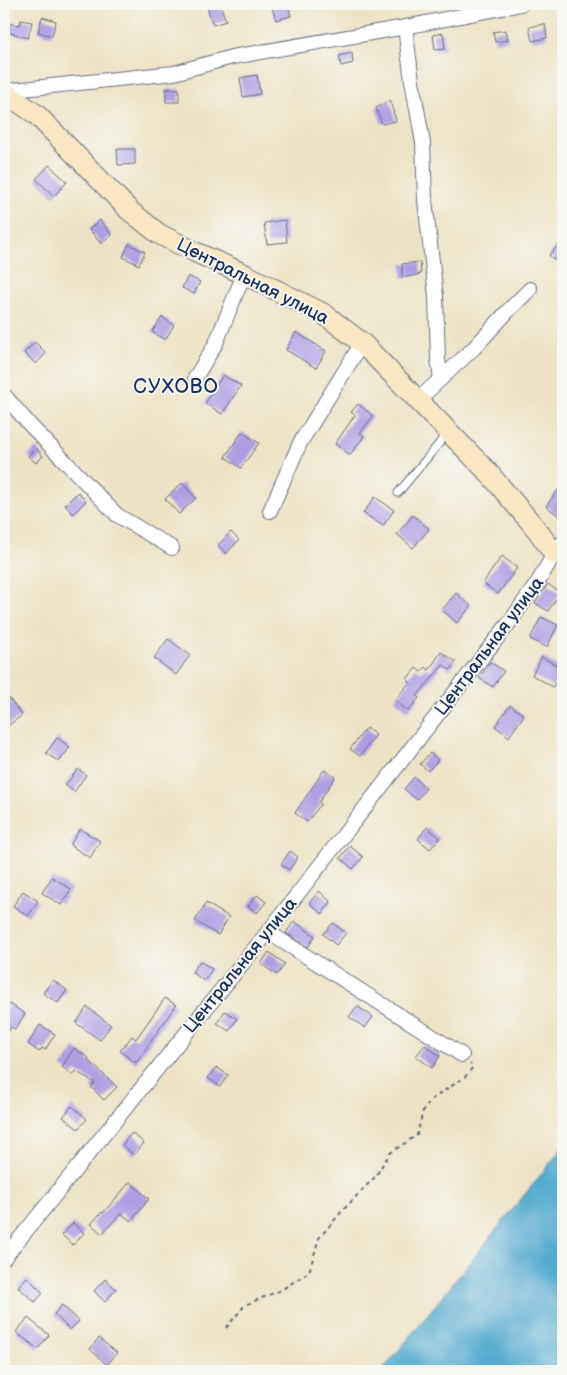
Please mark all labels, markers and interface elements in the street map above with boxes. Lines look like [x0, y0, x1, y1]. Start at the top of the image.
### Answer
street label: Центральная улица [173, 234, 333, 329]
district label: СУХОВО [133, 375, 219, 399]
street label: Центральная улица [431, 573, 548, 720]
street label: Центральная улица [179, 893, 302, 1037]

